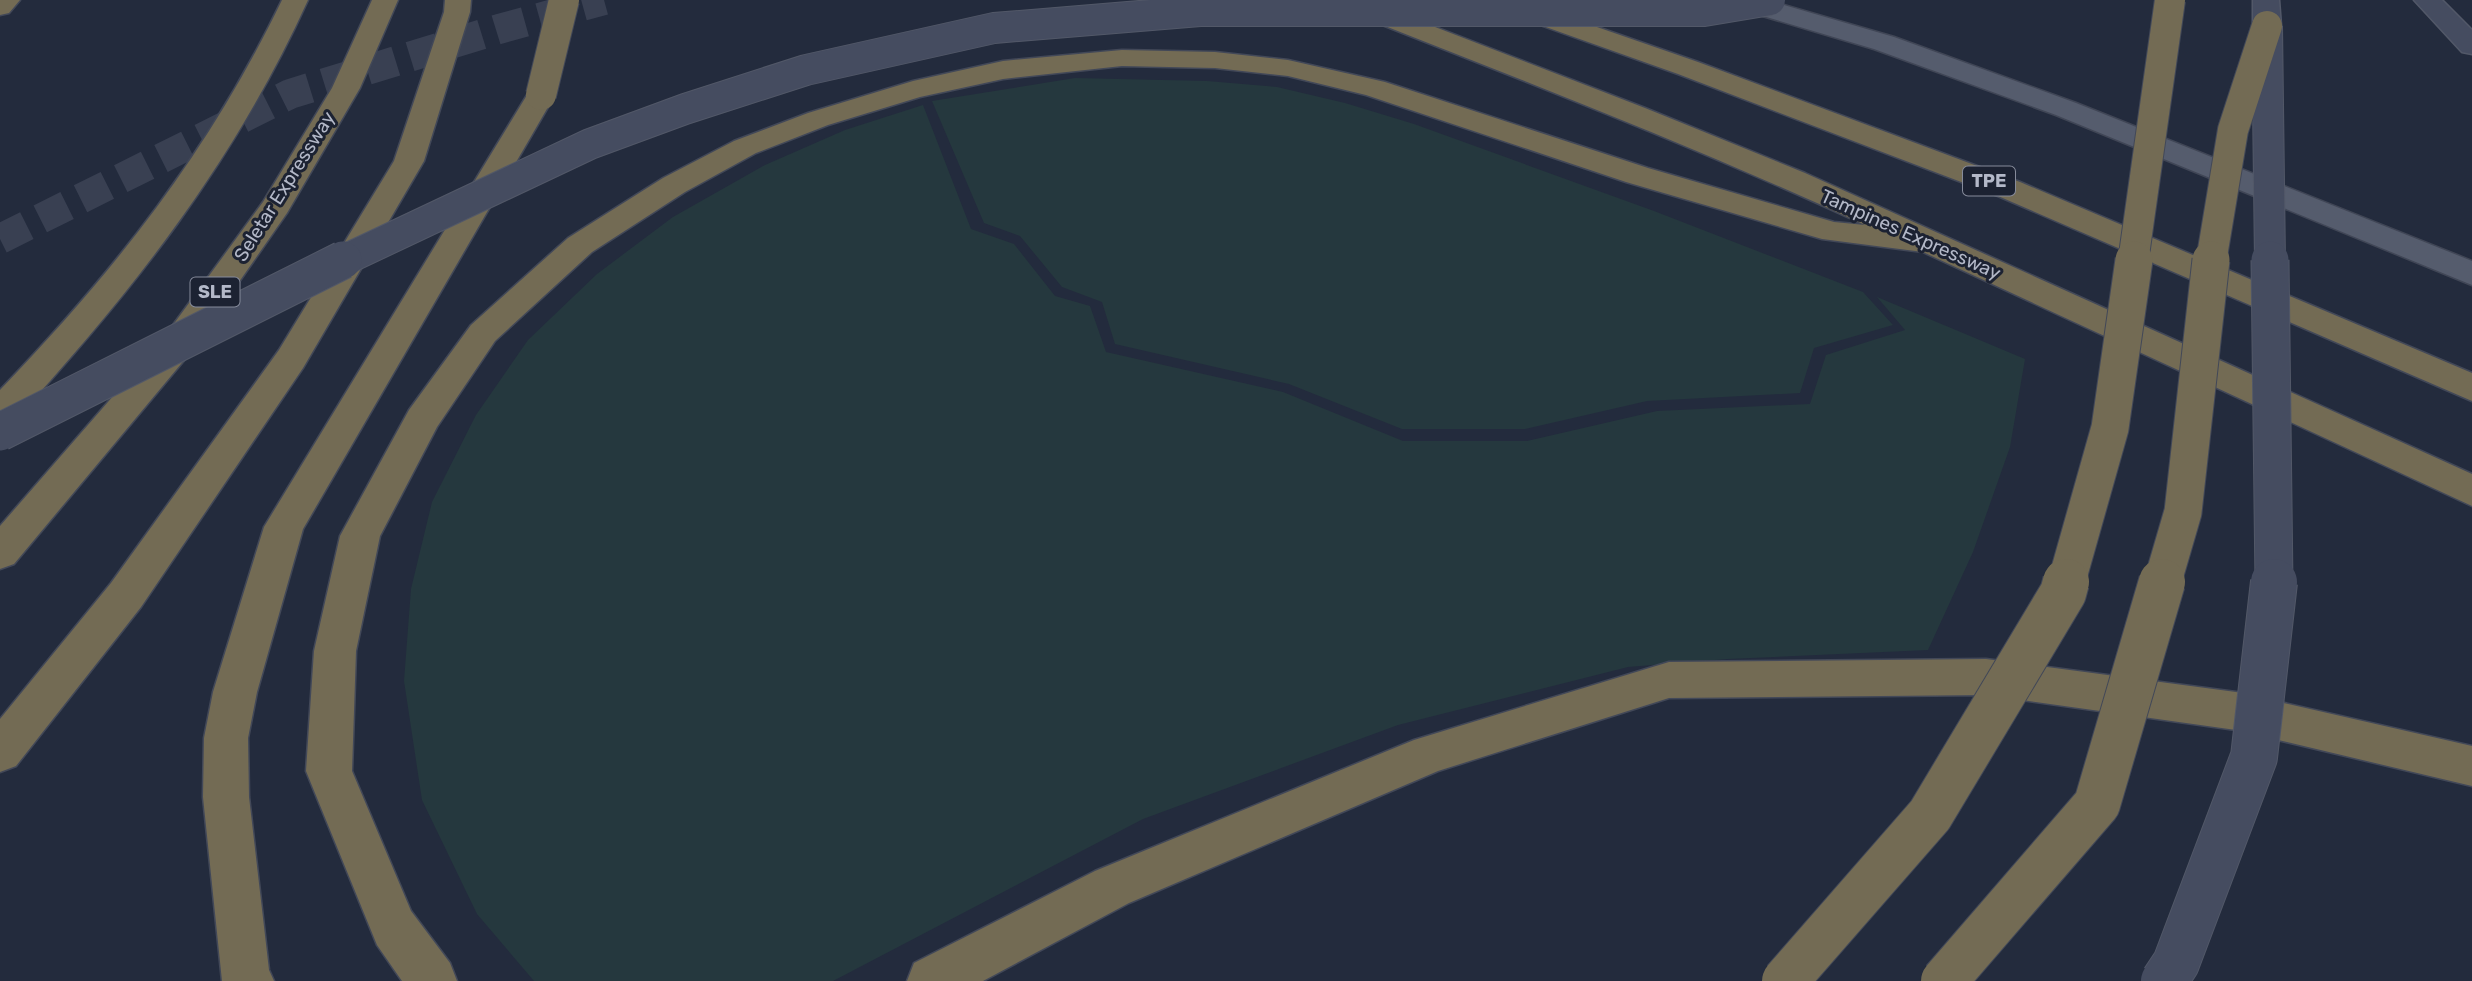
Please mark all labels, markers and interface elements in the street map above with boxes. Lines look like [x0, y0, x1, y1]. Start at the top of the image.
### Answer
street label: Seletar Expressway [229, 107, 340, 266]
road number: TPE [1963, 166, 2015, 196]
street label: Tampines Expressway [1817, 184, 2004, 285]
road number: SLE [190, 278, 240, 306]

